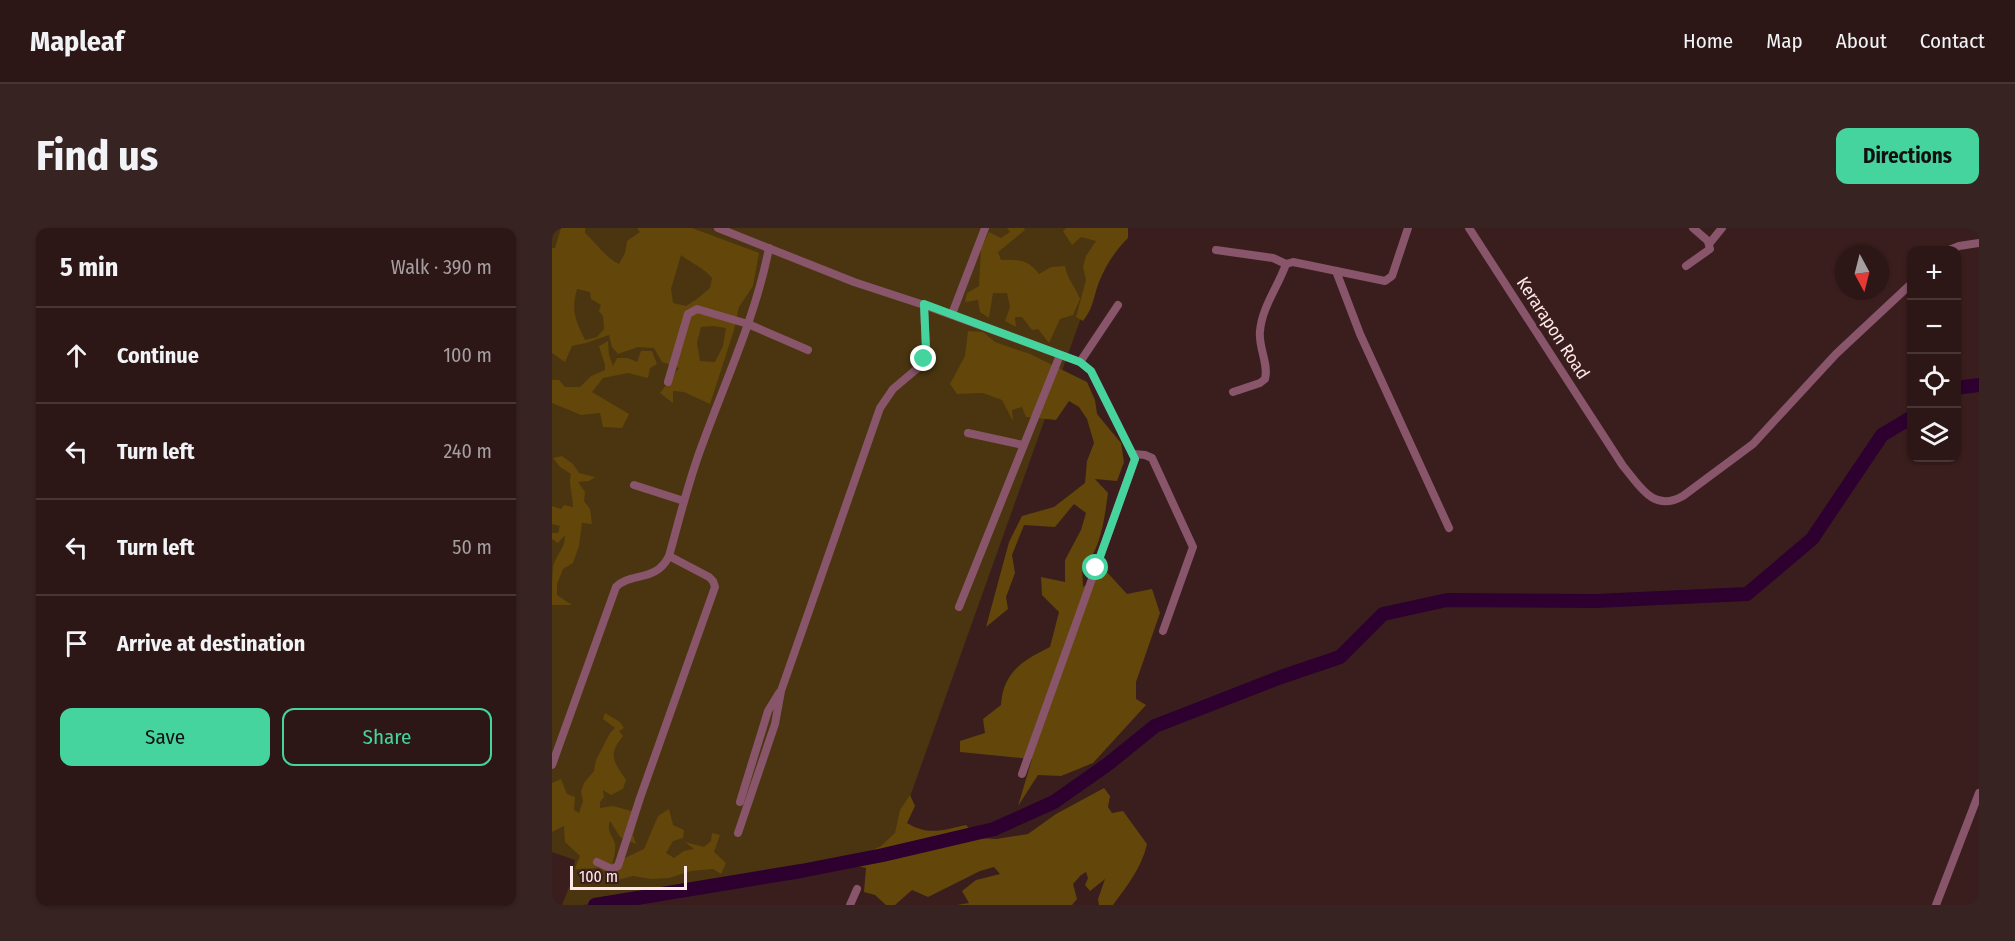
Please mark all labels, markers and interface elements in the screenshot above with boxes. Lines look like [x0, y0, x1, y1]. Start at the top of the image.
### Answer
text: Mapleaf [30, 25, 124, 58]
text: Home [1683, 28, 1733, 54]
text: Map [1766, 28, 1803, 54]
text: About [1836, 28, 1887, 54]
text: Contact [1920, 28, 1985, 54]
button: Directions [1836, 128, 1979, 184]
text: Find us [36, 131, 158, 181]
north arrow [1835, 246, 1889, 300]
map controls [1907, 246, 1961, 462]
button: + [1907, 246, 1961, 300]
text: 5 min [60, 252, 118, 283]
text: Walk · 390 m [391, 255, 492, 279]
street label: Kerarapon Road [1512, 273, 1594, 383]
button: − [1907, 300, 1961, 354]
icon: ahead [60, 339, 93, 372]
text: Continue [117, 342, 199, 369]
text: 100 m [443, 343, 492, 367]
route end [910, 345, 936, 371]
button: locate [1907, 354, 1961, 408]
button: layers [1907, 408, 1961, 462]
icon: left [60, 435, 93, 468]
text: Turn left [117, 438, 195, 465]
text: 240 m [443, 439, 492, 463]
icon: left [60, 531, 93, 564]
text: Turn left [117, 534, 195, 561]
text: 50 m [452, 535, 492, 559]
route start [1082, 554, 1108, 580]
icon: arrive [60, 627, 93, 660]
text: Arrive at destination [117, 630, 305, 657]
button: Save [60, 708, 270, 766]
button: Share [282, 708, 492, 766]
scale bar [570, 863, 687, 890]
text: 100 m [579, 867, 618, 886]

